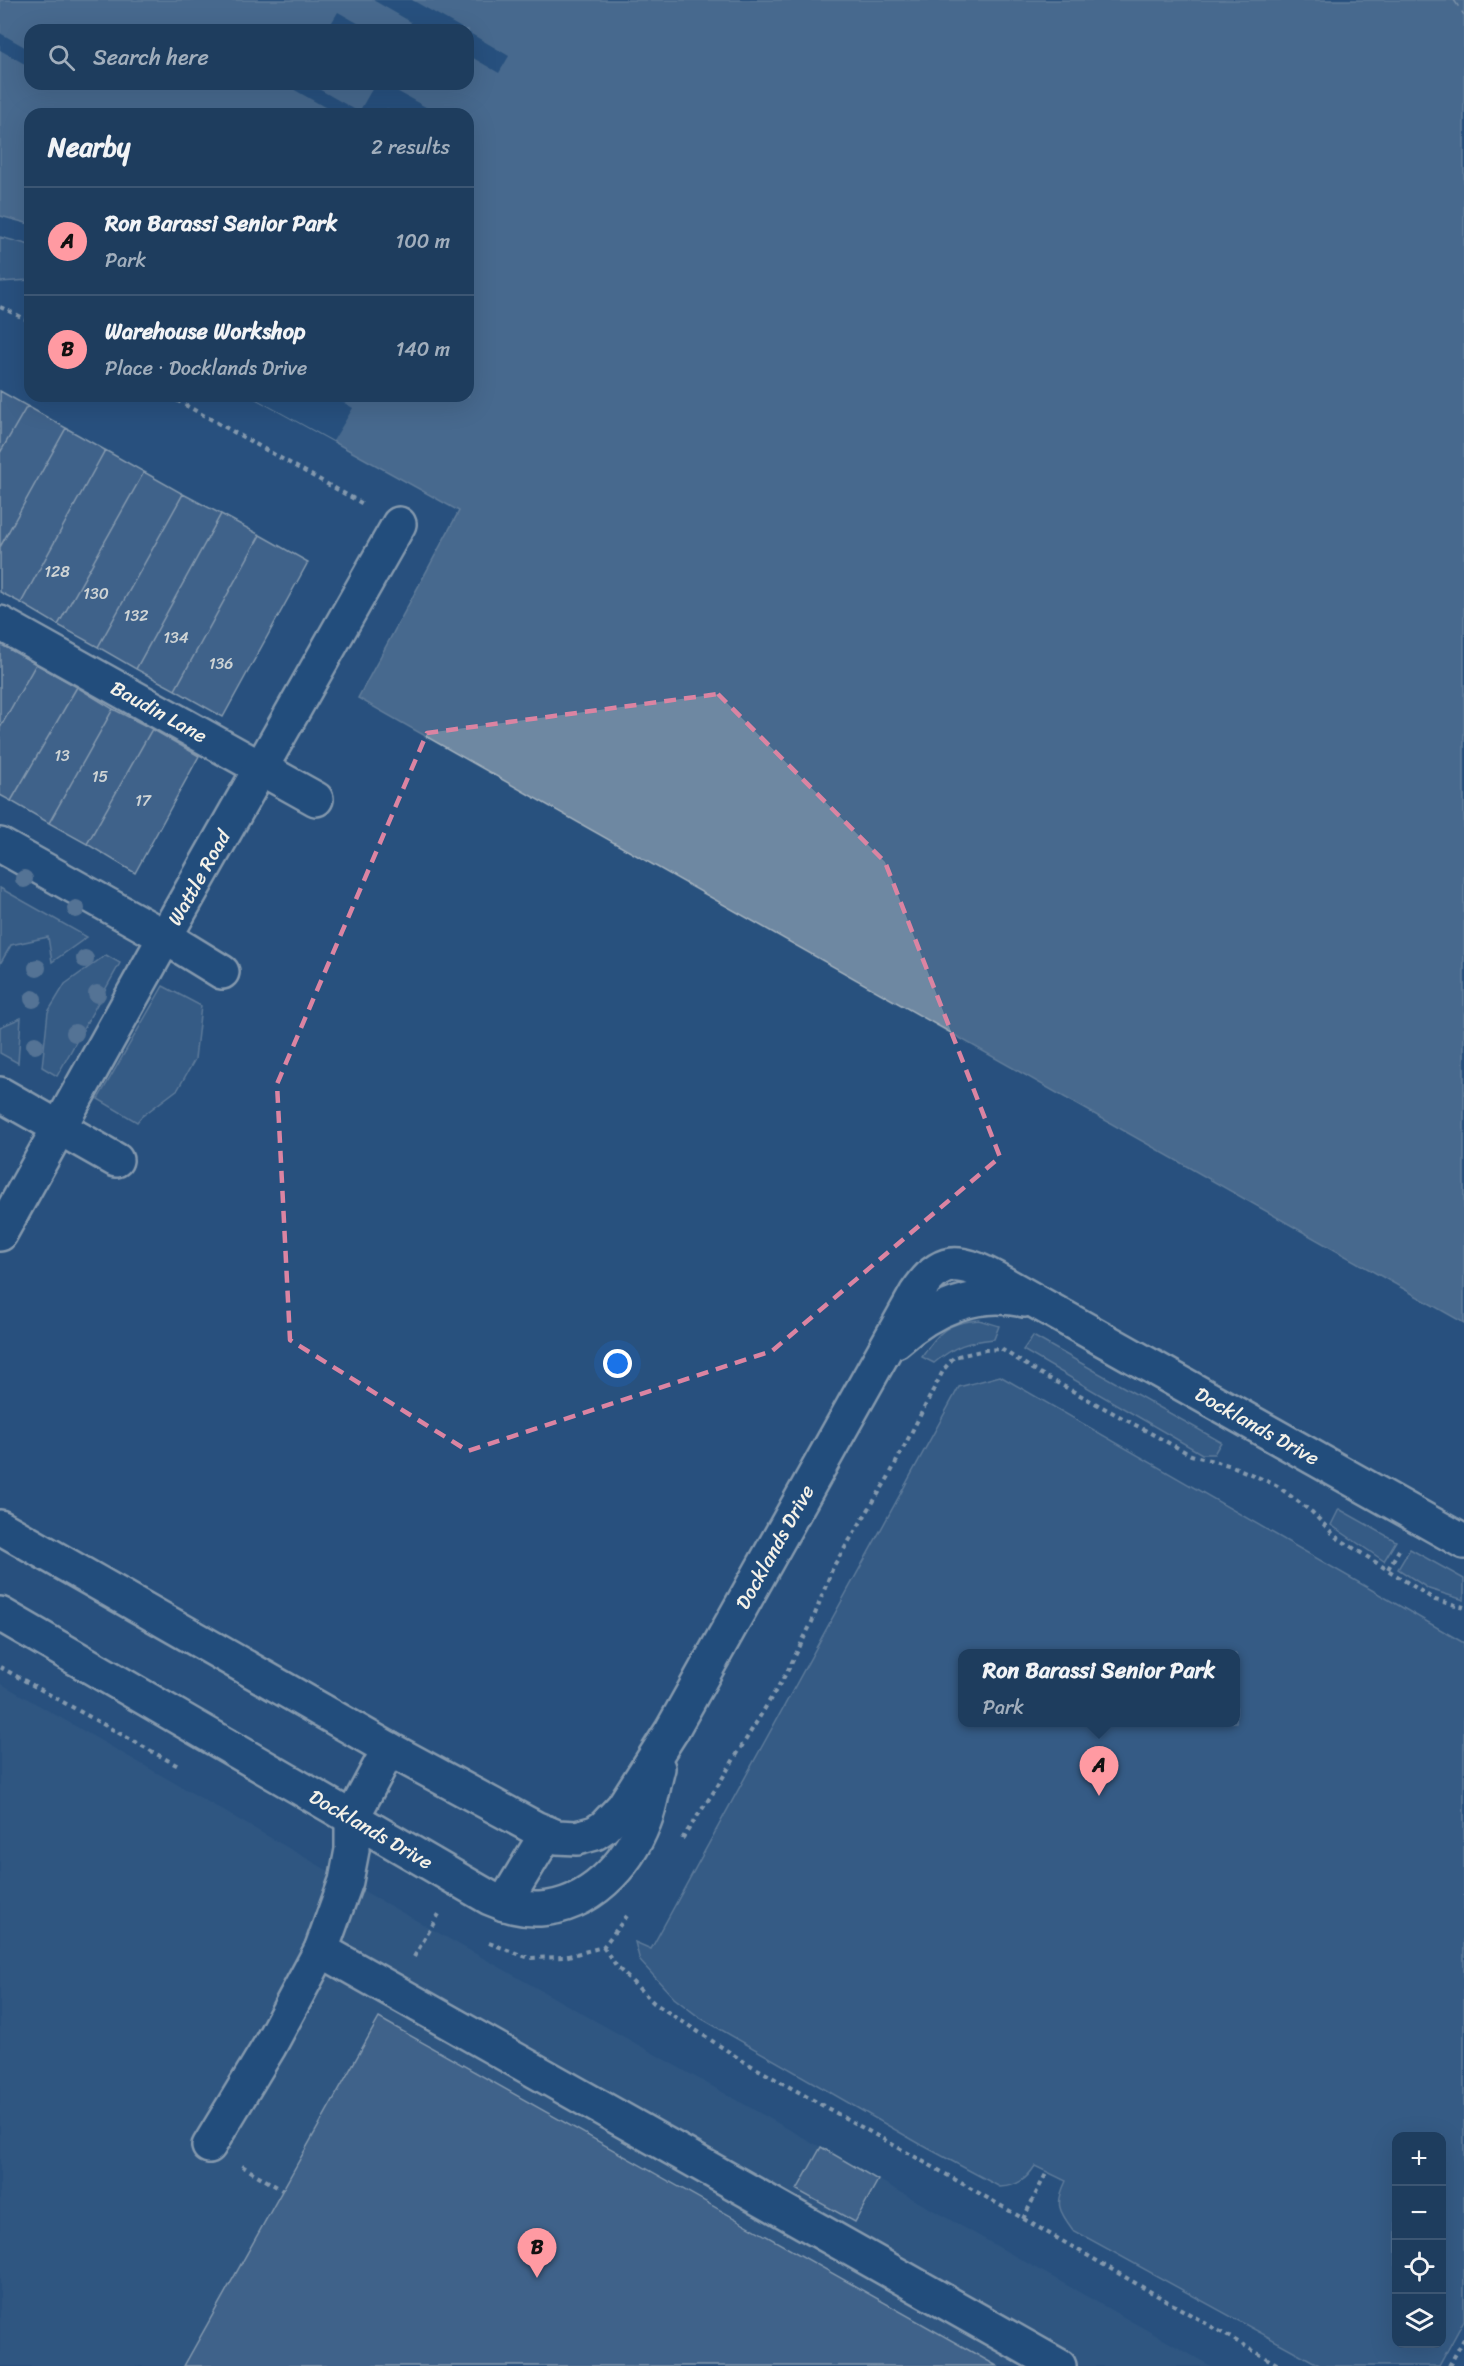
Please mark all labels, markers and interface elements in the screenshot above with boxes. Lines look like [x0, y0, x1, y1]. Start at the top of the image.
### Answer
search box [24, 24, 474, 90]
text: Search here [93, 38, 209, 77]
icon: search [45, 41, 78, 74]
text: Nearby [48, 124, 130, 170]
text: 2 results [371, 130, 450, 165]
text: Ron Barassi Senior Park [105, 204, 337, 243]
text: A [61, 224, 74, 259]
text: 100 m [396, 224, 450, 259]
text: Park [105, 243, 146, 278]
text: Warehouse Workshop [105, 312, 306, 351]
text: B [61, 332, 74, 367]
text: 140 m [396, 332, 450, 367]
text: Place · Docklands Drive [105, 351, 307, 386]
house number: 128 [44, 557, 70, 586]
house number: 130 [83, 579, 109, 608]
house number: 132 [124, 601, 148, 630]
house number: 134 [163, 623, 189, 652]
house number: 136 [209, 649, 233, 678]
street label: Baudin Lane [104, 671, 214, 753]
house number: 13 [54, 741, 70, 770]
house number: 15 [92, 762, 109, 791]
house number: 17 [135, 786, 152, 815]
street label: Wattle Road [158, 822, 241, 933]
your location [603, 1349, 632, 1378]
street label: Docklands Drive [1188, 1377, 1326, 1476]
street label: Docklands Drive [726, 1478, 824, 1616]
popup [958, 1649, 1240, 1727]
text: Ron Barassi Senior Park [983, 1651, 1215, 1690]
text: Park [983, 1690, 1024, 1725]
pin: A [1080, 1746, 1118, 1796]
street label: Docklands Drive [302, 1780, 440, 1879]
map controls [1392, 2132, 1446, 2348]
button: + [1392, 2132, 1446, 2186]
button: − [1392, 2186, 1446, 2240]
pin: B [518, 2228, 556, 2278]
button: locate [1392, 2240, 1446, 2294]
button: layers [1392, 2294, 1446, 2348]

